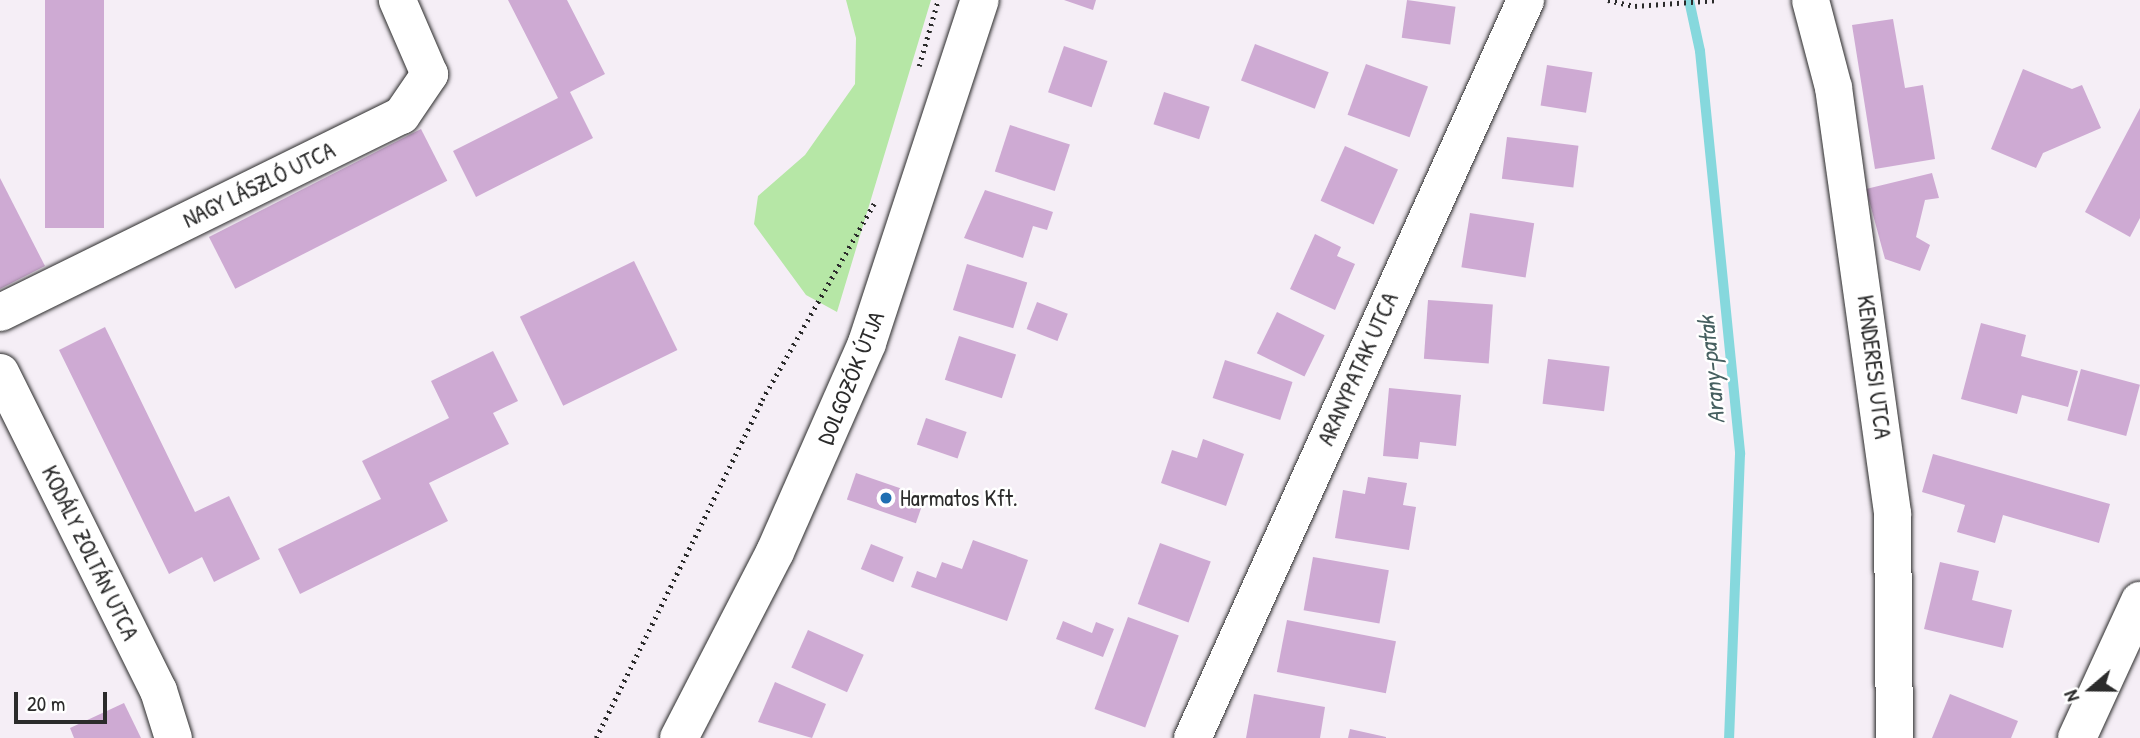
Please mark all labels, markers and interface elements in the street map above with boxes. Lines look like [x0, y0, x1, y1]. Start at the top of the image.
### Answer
street label: NAGY LÁSZLÓ UTCA [178, 136, 340, 234]
street label: ARANYPATAK UTCA [1312, 288, 1404, 450]
street label: KENDERESI UTCA [1851, 294, 1897, 440]
street label: DOLGOZÓK ÚTJA [812, 307, 890, 449]
water label: Arany-patak [1691, 315, 1731, 425]
street label: KODÁLY ZOLTÁN UTCA [36, 461, 144, 645]
place label: Harmatos Kft. [900, 484, 1018, 512]
marker: Harmatos Kft. [878, 490, 894, 506]
north arrow [2056, 654, 2126, 724]
scale bar [18, 678, 110, 722]
text: N [2057, 687, 2085, 705]
text: 20 m [27, 689, 65, 718]

